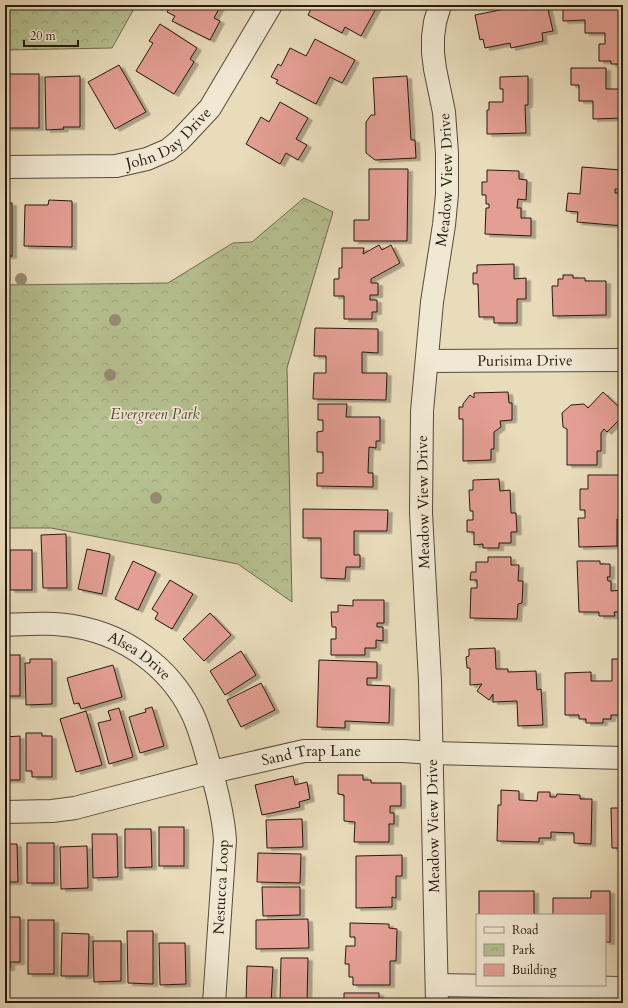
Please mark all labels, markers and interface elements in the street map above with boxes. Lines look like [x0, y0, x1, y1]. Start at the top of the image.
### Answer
scale bar [24, 22, 78, 48]
text: 20 m [30, 28, 57, 44]
street label: John Day Drive [122, 103, 216, 174]
street label: Meadow View Drive [431, 112, 457, 248]
street label: Purisima Drive [477, 350, 573, 371]
park label: Evergreen Park [110, 404, 200, 424]
street label: Meadow View Drive [412, 435, 434, 569]
street label: Alsea Drive [105, 627, 176, 685]
street label: Sand Trap Lane [259, 741, 361, 770]
street label: Meadow View Drive [422, 759, 444, 893]
street label: Nestucca Loop [209, 839, 233, 935]
legend [476, 914, 606, 986]
text: Road [512, 922, 539, 938]
text: Park [512, 942, 536, 958]
text: Building [512, 962, 557, 978]

